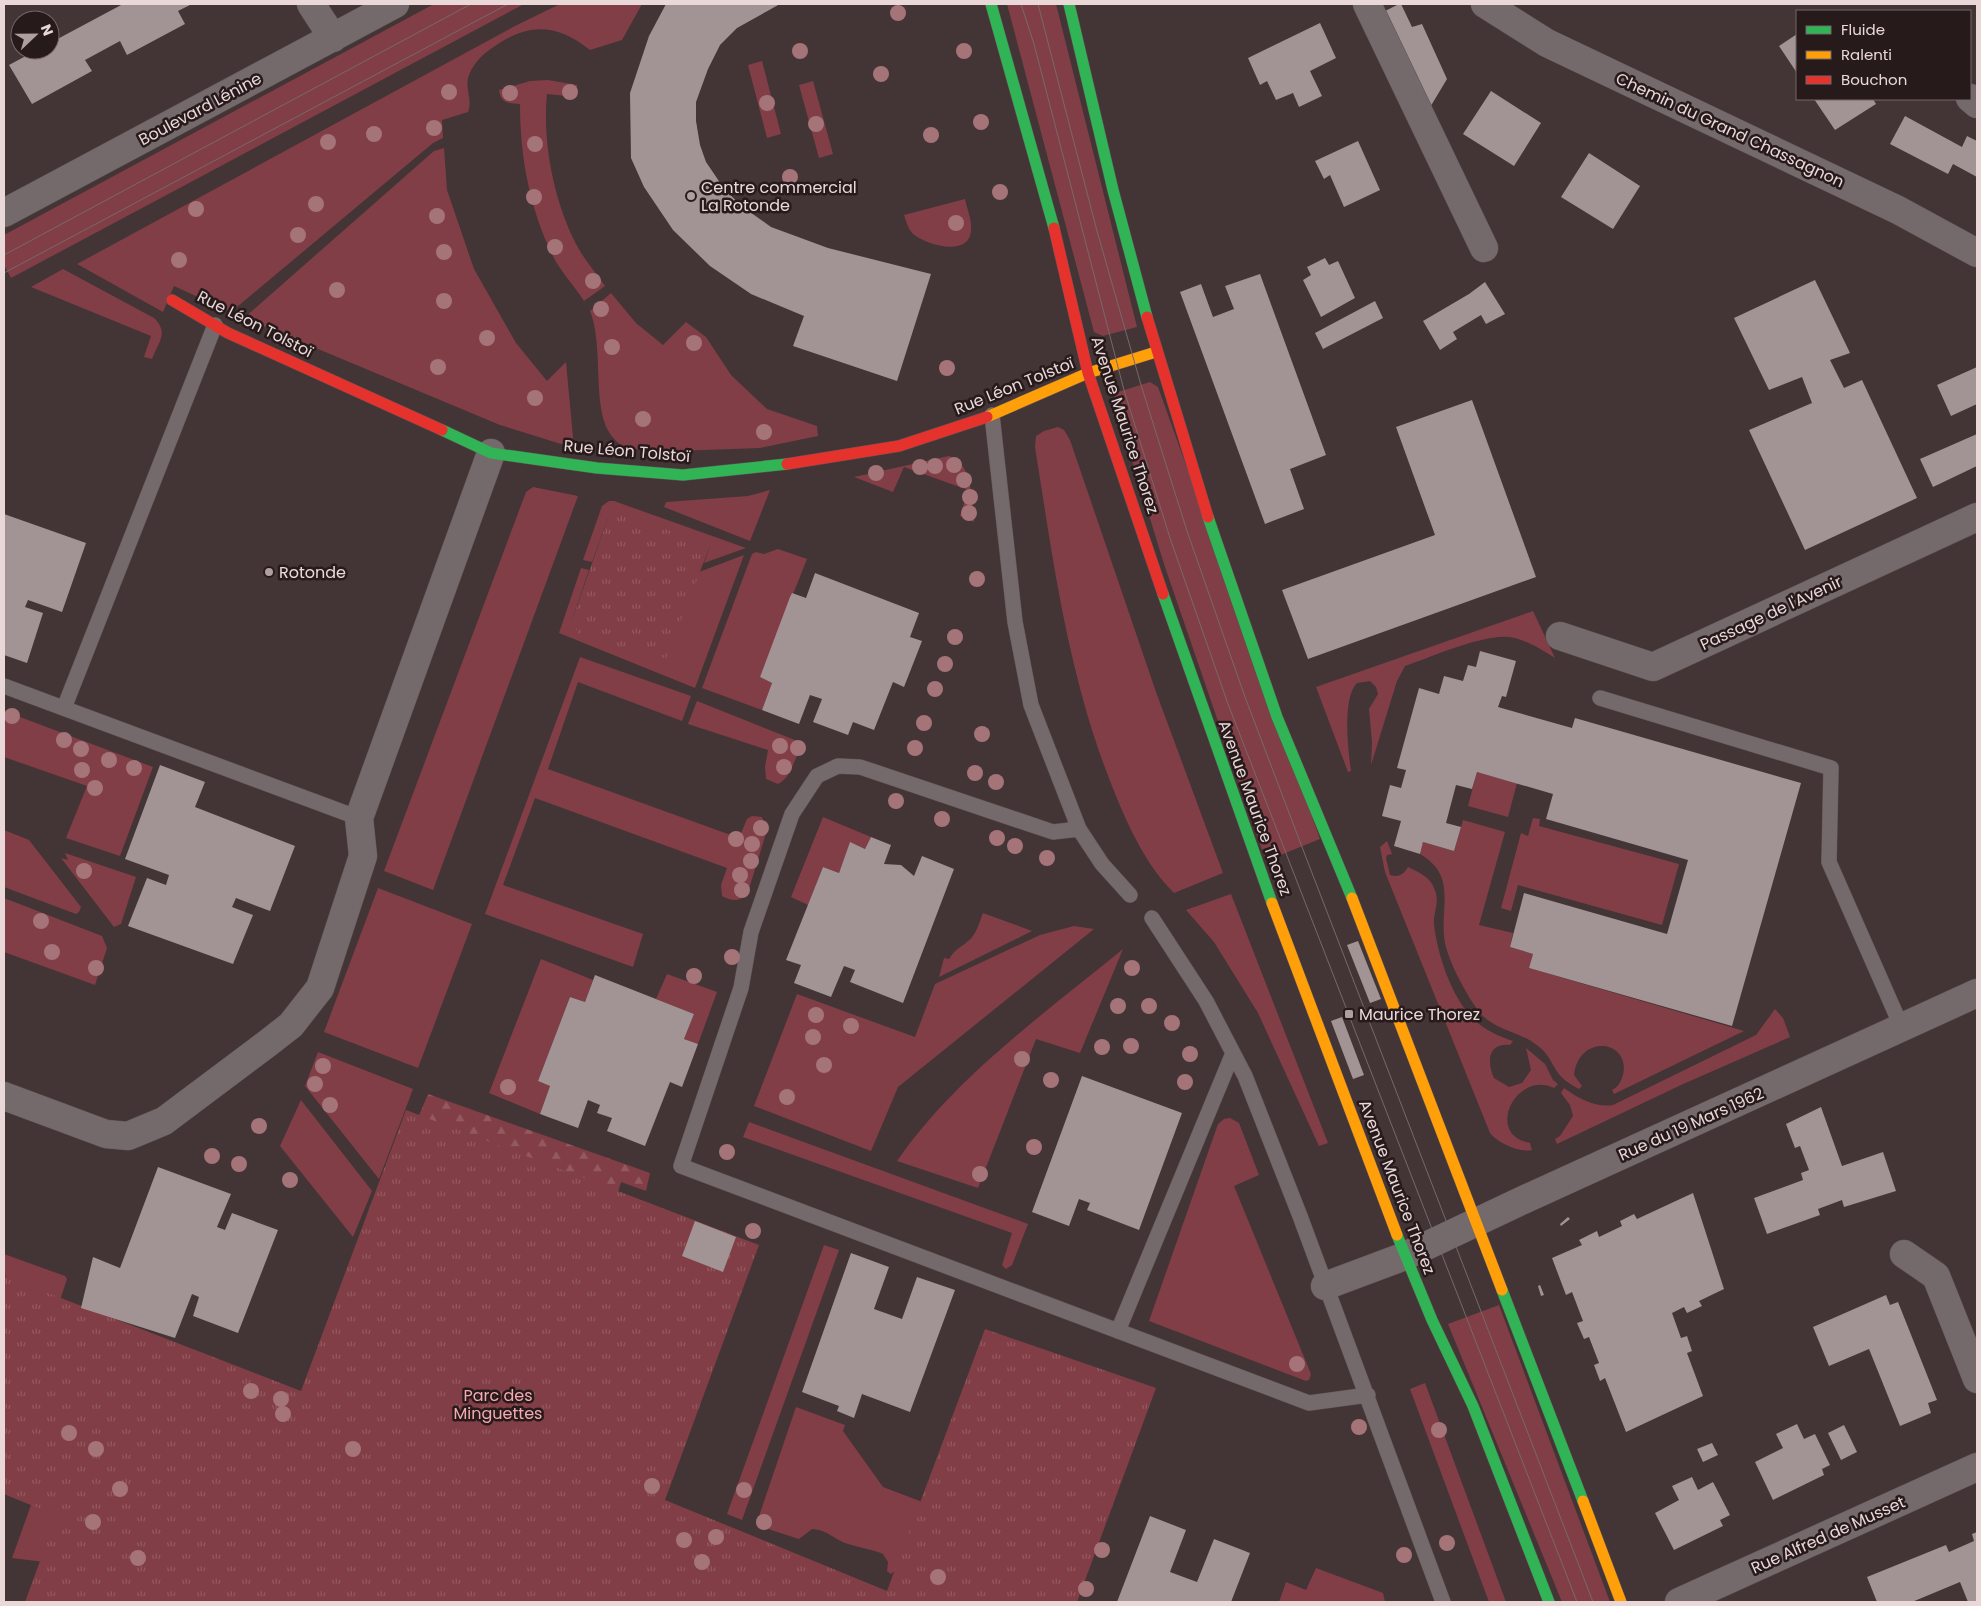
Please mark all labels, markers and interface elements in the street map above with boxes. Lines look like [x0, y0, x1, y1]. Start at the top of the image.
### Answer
north arrow [10, 10, 60, 60]
legend [1796, 10, 1971, 100]
text: Fluide [1841, 19, 1885, 40]
text: N [36, 22, 58, 39]
text: Ralenti [1841, 44, 1892, 65]
street label: Boulevard Lénine [134, 67, 266, 151]
street label: Chemin du Grand Chassagnon [1612, 67, 1848, 193]
text: Bouchon [1841, 69, 1907, 90]
place label: Centre commercial La Rotonde [701, 176, 857, 217]
marker: Centre commercial La Rotonde [685, 190, 697, 202]
street label: Rue Léon Tolstoï [193, 285, 318, 364]
street label: Avenue Maurice Thorez [1085, 333, 1165, 517]
street label: Rue Léon Tolstoï [951, 351, 1078, 420]
street label: Rue Léon Tolstoï [563, 434, 692, 468]
place label: Rotonde [279, 561, 346, 584]
marker: Rotonde [263, 566, 275, 578]
street label: Passage de l'Avenir [1696, 570, 1846, 656]
street label: Avenue Maurice Thorez [1213, 717, 1297, 899]
place label: Maurice Thorez [1359, 1003, 1480, 1026]
marker: Maurice Thorez [1343, 1008, 1355, 1020]
street label: Rue du 19 Mars 1962 [1615, 1082, 1767, 1166]
street label: Avenue Maurice Thorez [1353, 1096, 1441, 1278]
park label: Parc des Minguettes [454, 1384, 542, 1425]
street label: Rue Alfred de Musset [1747, 1491, 1909, 1579]

